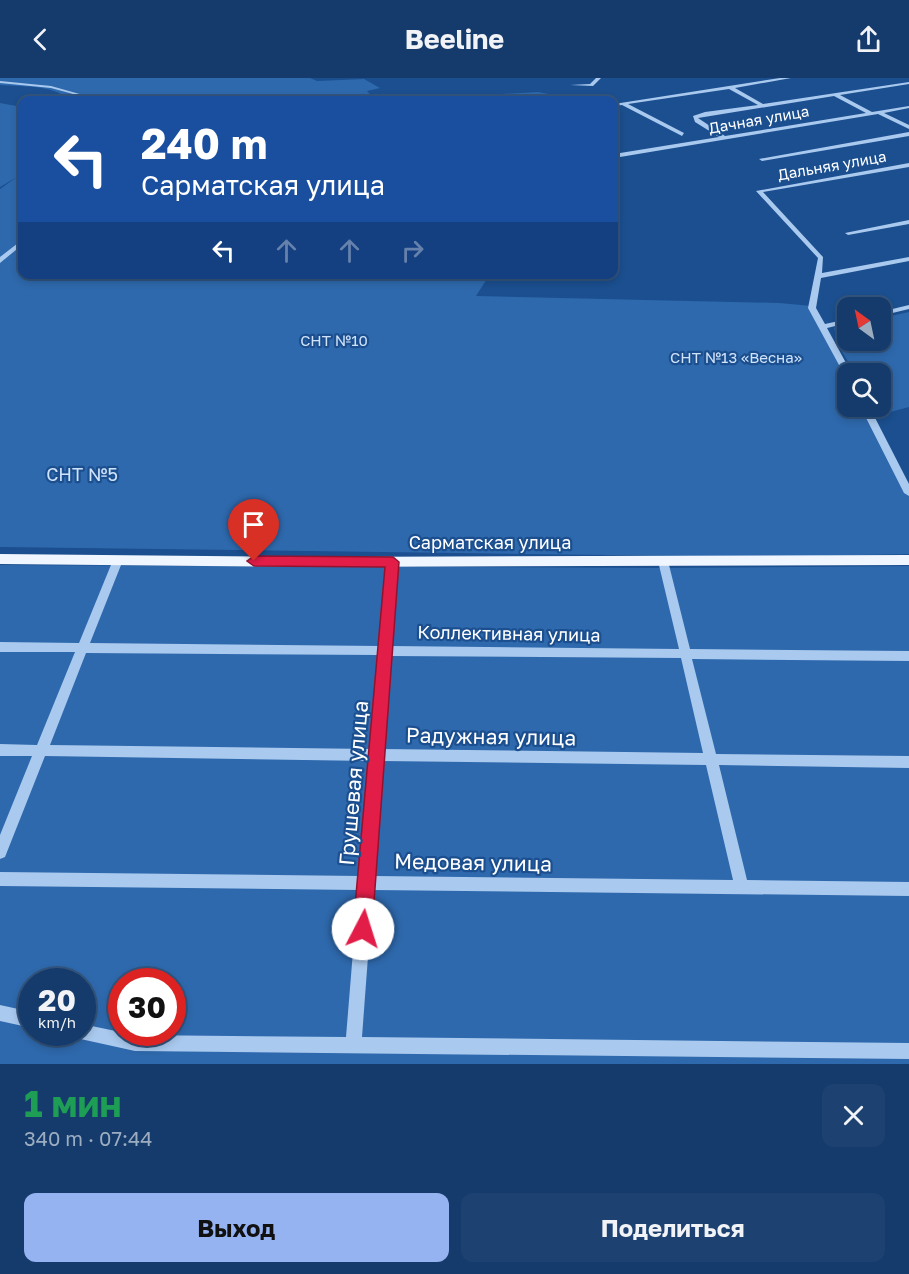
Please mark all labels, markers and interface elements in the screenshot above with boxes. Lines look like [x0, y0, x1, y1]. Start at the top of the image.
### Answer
icon: back [24, 23, 57, 56]
text: Beeline [405, 23, 504, 55]
icon: share [852, 23, 885, 56]
street label: Дачная улица [707, 101, 810, 137]
text: 240 m [141, 118, 267, 168]
icon: left [42, 120, 120, 198]
street label: Дальняя улица [776, 147, 888, 183]
text: Сарматская улица [141, 169, 385, 201]
icon: left [207, 234, 240, 267]
icon: ahead [270, 234, 303, 267]
icon: ahead [333, 234, 366, 267]
icon: right [396, 234, 429, 267]
north arrow [837, 297, 891, 351]
map controls [837, 297, 891, 417]
park label: СНТ №10 [300, 331, 368, 349]
park label: СНТ №13 «Весна» [670, 348, 802, 366]
button: search [837, 363, 891, 417]
park label: СНТ №5 [46, 463, 118, 485]
pin [228, 499, 279, 561]
icon: arrive [237, 508, 270, 541]
street label: Сарматская улица [409, 531, 571, 553]
street label: Коллективная улица [417, 620, 601, 646]
street label: Грушевая улица [333, 699, 373, 866]
street label: Радужная улица [406, 722, 576, 750]
street label: Медовая улица [394, 848, 552, 876]
position arrow [331, 897, 395, 961]
speed limit sign: 30 [108, 968, 186, 1046]
text: 20 [38, 982, 76, 1018]
text: km/h [38, 1013, 76, 1031]
text: 1 мин [24, 1082, 121, 1125]
button: close [822, 1084, 885, 1147]
text: 340 m · 07:44 [24, 1126, 152, 1150]
button: Выход [24, 1193, 449, 1262]
button: Поделиться [461, 1193, 885, 1262]

